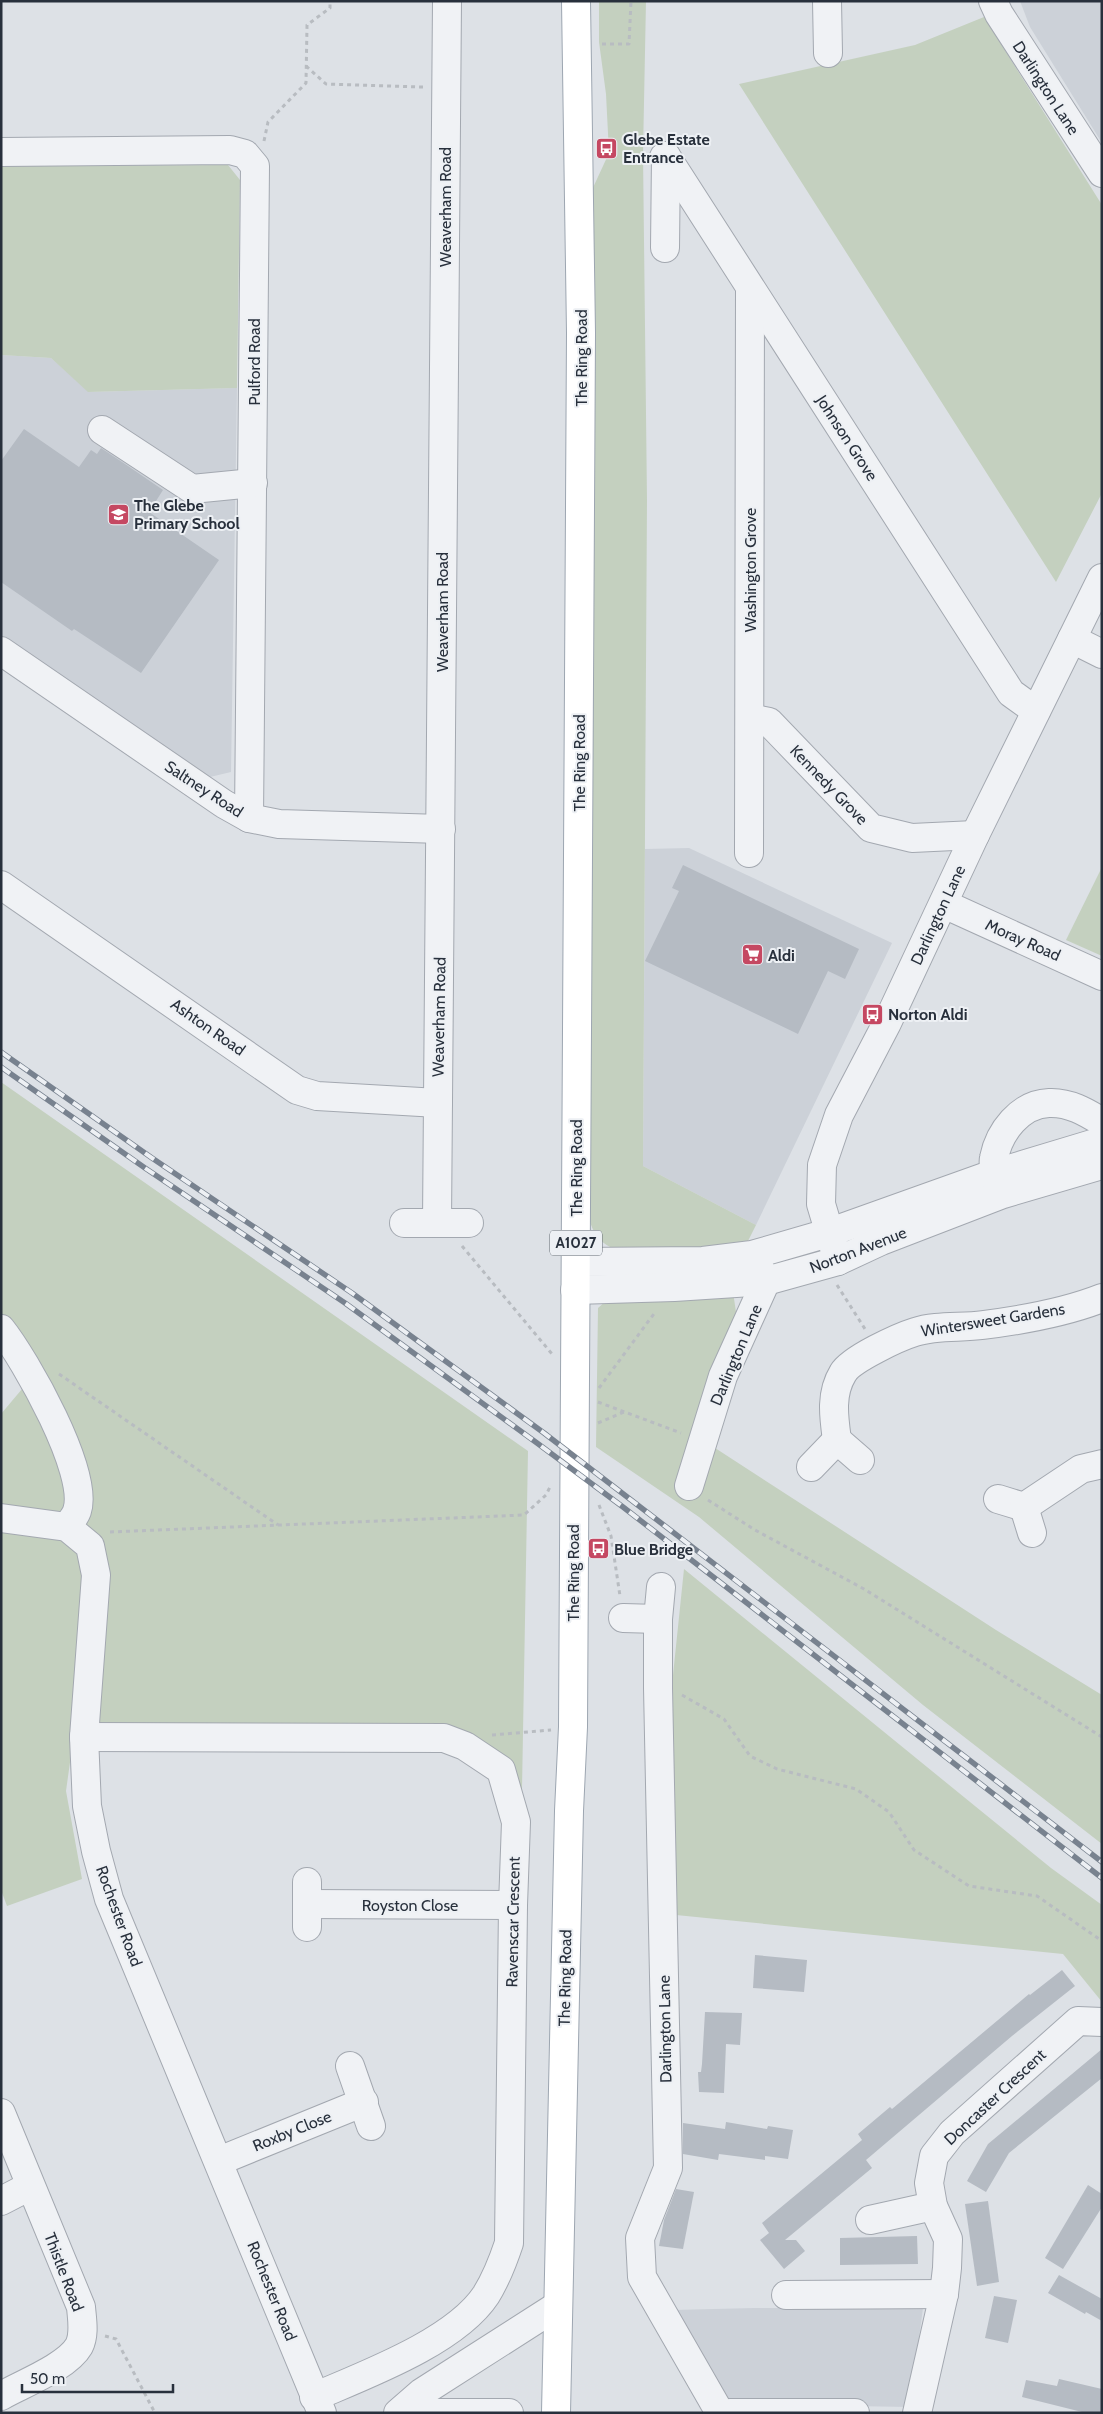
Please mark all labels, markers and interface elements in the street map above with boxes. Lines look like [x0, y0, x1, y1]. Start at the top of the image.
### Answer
street label: Darlington Lane [1009, 38, 1083, 138]
place label: Glebe Estate Entrance [623, 130, 710, 167]
bus stop icon: Glebe Estate Entrance [595, 136, 619, 160]
street label: Weaverham Road [436, 147, 455, 267]
street label: The Ring Road [572, 309, 591, 407]
street label: Pulford Road [245, 318, 264, 406]
street label: Johnson Grove [812, 391, 882, 484]
place label: The Glebe Primary School [134, 496, 240, 533]
school or university icon: The Glebe Primary School [106, 502, 130, 526]
street label: Washington Grove [741, 508, 760, 632]
street label: Weaverham Road [433, 552, 452, 672]
street label: The Ring Road [570, 714, 589, 812]
street label: Kennedy Grove [786, 741, 872, 829]
street label: Saltney Road [161, 757, 247, 821]
street label: Darlington Lane [907, 862, 969, 968]
street label: Moray Road [982, 915, 1064, 965]
supermarket icon: Aldi [740, 943, 764, 967]
place label: Aldi [768, 946, 795, 965]
street label: Weaverham Road [428, 957, 450, 1077]
street label: Ashton Road [167, 994, 249, 1060]
bus stop icon: Norton Aldi [860, 1002, 884, 1026]
place label: Norton Aldi [888, 1005, 968, 1024]
street label: The Ring Road [567, 1119, 586, 1217]
street label: Norton Avenue [807, 1223, 909, 1277]
road number: A1027 [550, 1230, 602, 1256]
street label: Wintersweet Gardens [920, 1299, 1067, 1341]
street label: Darlington Lane [706, 1302, 766, 1408]
street label: The Ring Road [564, 1524, 583, 1622]
bus stop icon: Blue Bridge [586, 1537, 610, 1561]
place label: Blue Bridge [614, 1540, 693, 1559]
street label: Ravenscar Crescent [502, 1856, 524, 1988]
street label: Rochester Road [92, 1863, 146, 1969]
street label: Royston Close [362, 1896, 458, 1915]
street label: The Ring Road [555, 1929, 575, 2027]
street label: Darlington Lane [655, 1975, 675, 2083]
street label: Doncaster Crescent [940, 2045, 1050, 2149]
street label: Roxby Close [250, 2107, 334, 2155]
street label: Thistle Road [40, 2230, 88, 2314]
street label: Rochester Road [243, 2238, 301, 2344]
scale bar [22, 2362, 174, 2394]
text: 50 m [30, 2370, 65, 2388]

